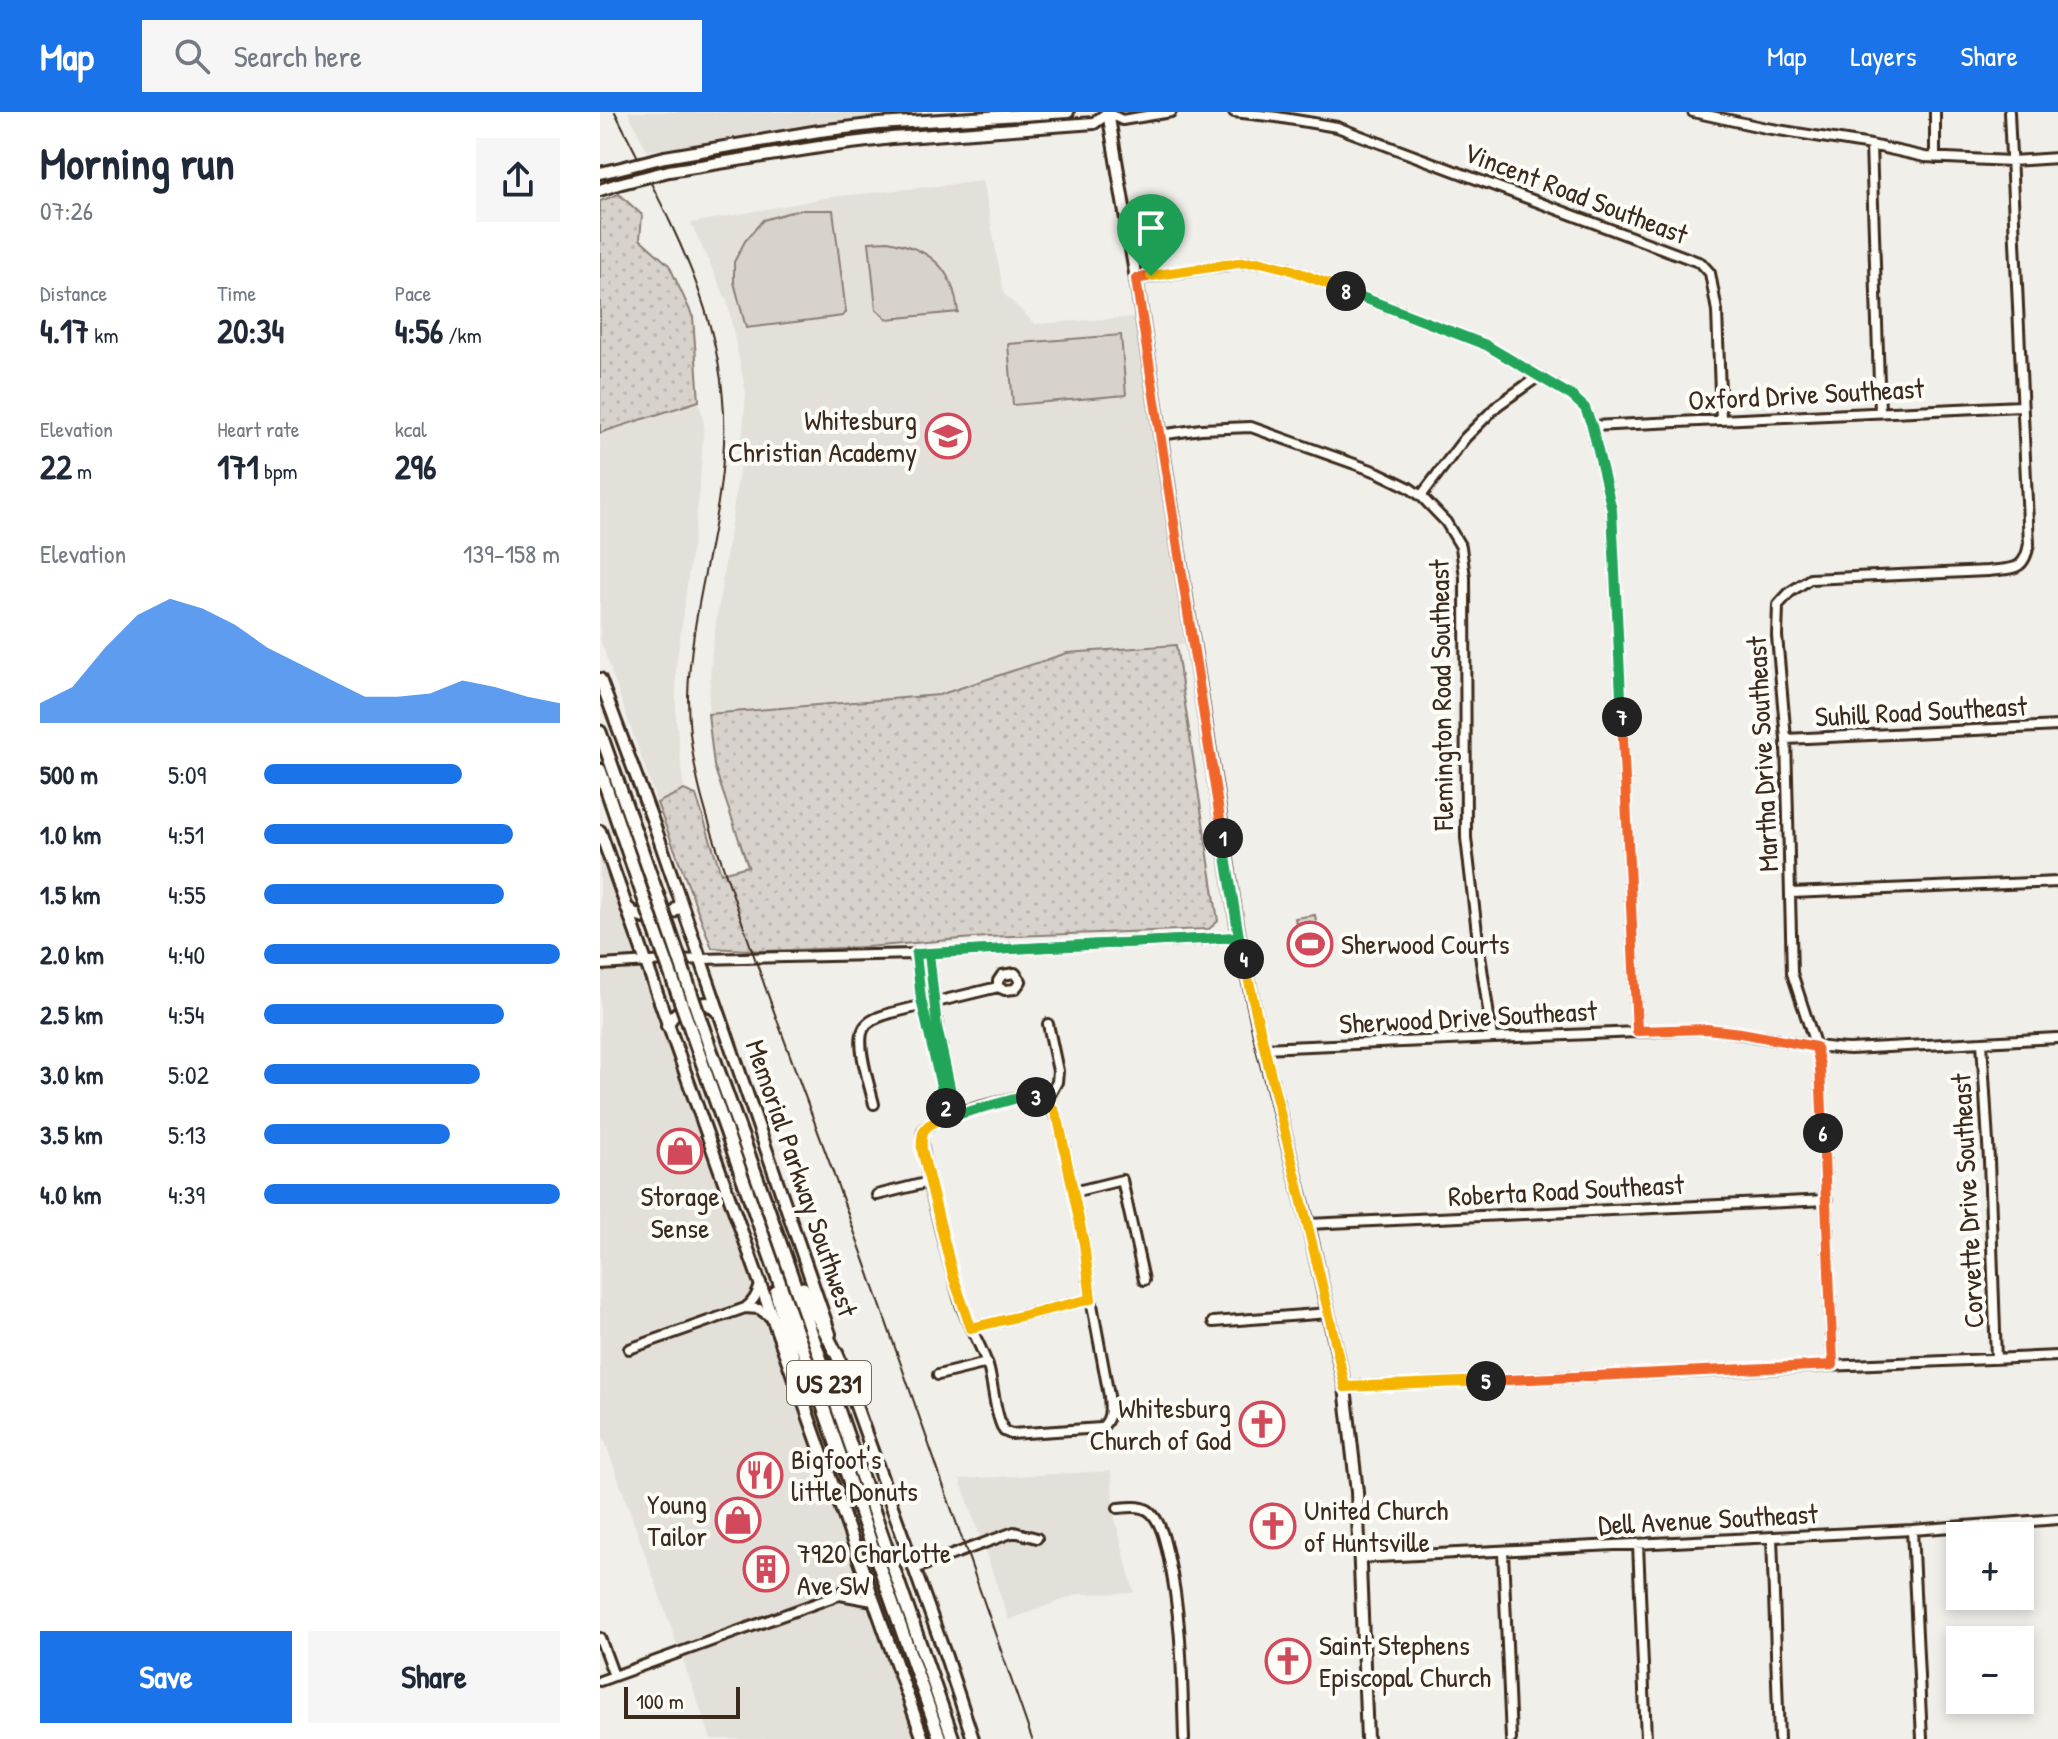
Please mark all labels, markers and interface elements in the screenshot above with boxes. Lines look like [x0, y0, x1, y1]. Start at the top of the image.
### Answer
search box [142, 20, 702, 92]
text: Map [40, 30, 94, 82]
icon: search [170, 34, 214, 78]
text: Search here [234, 36, 362, 76]
text: Map [1767, 37, 1807, 75]
text: Layers [1851, 37, 1916, 75]
text: Share [1960, 37, 2018, 75]
text: Morning run [40, 133, 235, 193]
street label: Vincent Road Southeast [1459, 133, 1694, 253]
button: share [476, 138, 560, 222]
text: 07:26 [40, 193, 93, 228]
pin [1117, 194, 1185, 276]
icon: arrive [1129, 206, 1173, 250]
pin: 8 [1326, 271, 1366, 311]
text: 8 [1341, 276, 1351, 306]
text: Distance [40, 278, 107, 308]
text: Time [217, 278, 256, 308]
text: Pace [395, 278, 431, 308]
text: 4.17 [40, 308, 89, 354]
text: 20:34 [217, 308, 284, 354]
text: 4:56 [395, 308, 443, 354]
text: km [89, 320, 118, 350]
text: /km [443, 320, 482, 350]
street label: Oxford Drive Southeast [1687, 369, 1925, 419]
place label: Whitesburg Christian Academy [728, 401, 917, 471]
school or university icon: Whitesburg Christian Academy [924, 412, 972, 460]
text: Elevation [40, 414, 113, 444]
text: Heart rate [217, 414, 300, 444]
text: kcal [395, 414, 427, 444]
text: 22 [40, 444, 72, 490]
text: 171 [217, 444, 259, 490]
text: 296 [395, 444, 437, 490]
text: m [72, 456, 92, 486]
text: bpm [259, 456, 297, 486]
text: Elevation [40, 536, 126, 571]
text: 139–158 m [463, 536, 560, 571]
street label: Flemington Road Southeast [1420, 559, 1462, 832]
street label: Martha Drive Southeast [1737, 635, 1787, 873]
street label: Suhill Road Southeast [1814, 686, 2028, 736]
pin: 7 [1602, 697, 1642, 737]
text: 7 [1617, 702, 1627, 732]
text: 500 m [40, 757, 98, 792]
text: 5:09 [168, 757, 206, 792]
text: 1.0 km [40, 817, 101, 852]
text: 4:51 [168, 817, 204, 852]
pin: 1 [1203, 818, 1243, 858]
text: 1 [1219, 823, 1227, 853]
text: 1.5 km [40, 877, 100, 912]
text: 4:55 [168, 877, 206, 912]
sports icon: Sherwood Courts [1286, 920, 1334, 968]
place label: Sherwood Courts [1341, 925, 1509, 963]
text: 2.0 km [40, 937, 104, 972]
text: 4:40 [168, 937, 205, 972]
pin: 4 [1224, 939, 1264, 979]
text: 4 [1240, 944, 1248, 974]
street label: Sherwood Drive Southeast [1338, 991, 1598, 1043]
text: 2.5 km [40, 997, 103, 1032]
text: 4:54 [168, 997, 205, 1032]
street label: Memorial Parkway Southwest [737, 1035, 867, 1322]
text: 3.0 km [40, 1057, 103, 1092]
text: 5:02 [168, 1057, 209, 1092]
street label: Corvette Drive Southeast [1941, 1072, 1993, 1329]
pin: 3 [1016, 1077, 1056, 1117]
text: 3 [1031, 1082, 1041, 1112]
pin: 2 [926, 1088, 966, 1128]
text: 2 [941, 1093, 951, 1123]
pin: 6 [1803, 1113, 1843, 1153]
text: 3.5 km [40, 1117, 103, 1152]
text: 5:13 [168, 1117, 206, 1152]
text: 6 [1819, 1118, 1827, 1148]
shop icon: Storage Sense [656, 1127, 704, 1175]
street label: Roberta Road Southeast [1447, 1165, 1685, 1215]
text: 4.0 km [40, 1177, 101, 1212]
text: 4:39 [168, 1177, 205, 1212]
place label: Storage Sense [640, 1177, 720, 1247]
road number: US 231 [787, 1361, 871, 1405]
pin: 5 [1466, 1361, 1506, 1401]
text: 5 [1481, 1366, 1491, 1396]
place label: Whitesburg Church of God [1089, 1389, 1231, 1459]
church icon: Whitesburg Church of God [1238, 1400, 1286, 1448]
place label: Bigfoot's little Donuts [791, 1440, 918, 1510]
restaurant icon: Bigfoot's little Donuts [736, 1451, 784, 1499]
place label: Young Tailor [647, 1485, 707, 1555]
place label: United Church of Huntsville [1304, 1491, 1448, 1561]
street label: Dell Avenue Southeast [1597, 1494, 1819, 1544]
shop icon: Young Tailor [714, 1496, 762, 1544]
church icon: United Church of Huntsville [1249, 1502, 1297, 1550]
map controls [1946, 1522, 2034, 1714]
button: + [1946, 1522, 2034, 1610]
place label: 7920 Charlotte Ave SW [797, 1534, 951, 1604]
building icon: 7920 Charlotte Ave SW [742, 1545, 790, 1593]
place label: Saint Stephens Episcopal Church [1319, 1626, 1491, 1696]
button: − [1946, 1626, 2034, 1714]
button: Save [40, 1631, 292, 1723]
button: Share [308, 1631, 560, 1723]
church icon: Saint Stephens Episcopal Church [1264, 1637, 1312, 1685]
scale bar [624, 1683, 740, 1719]
text: 100 m [636, 1686, 684, 1716]

